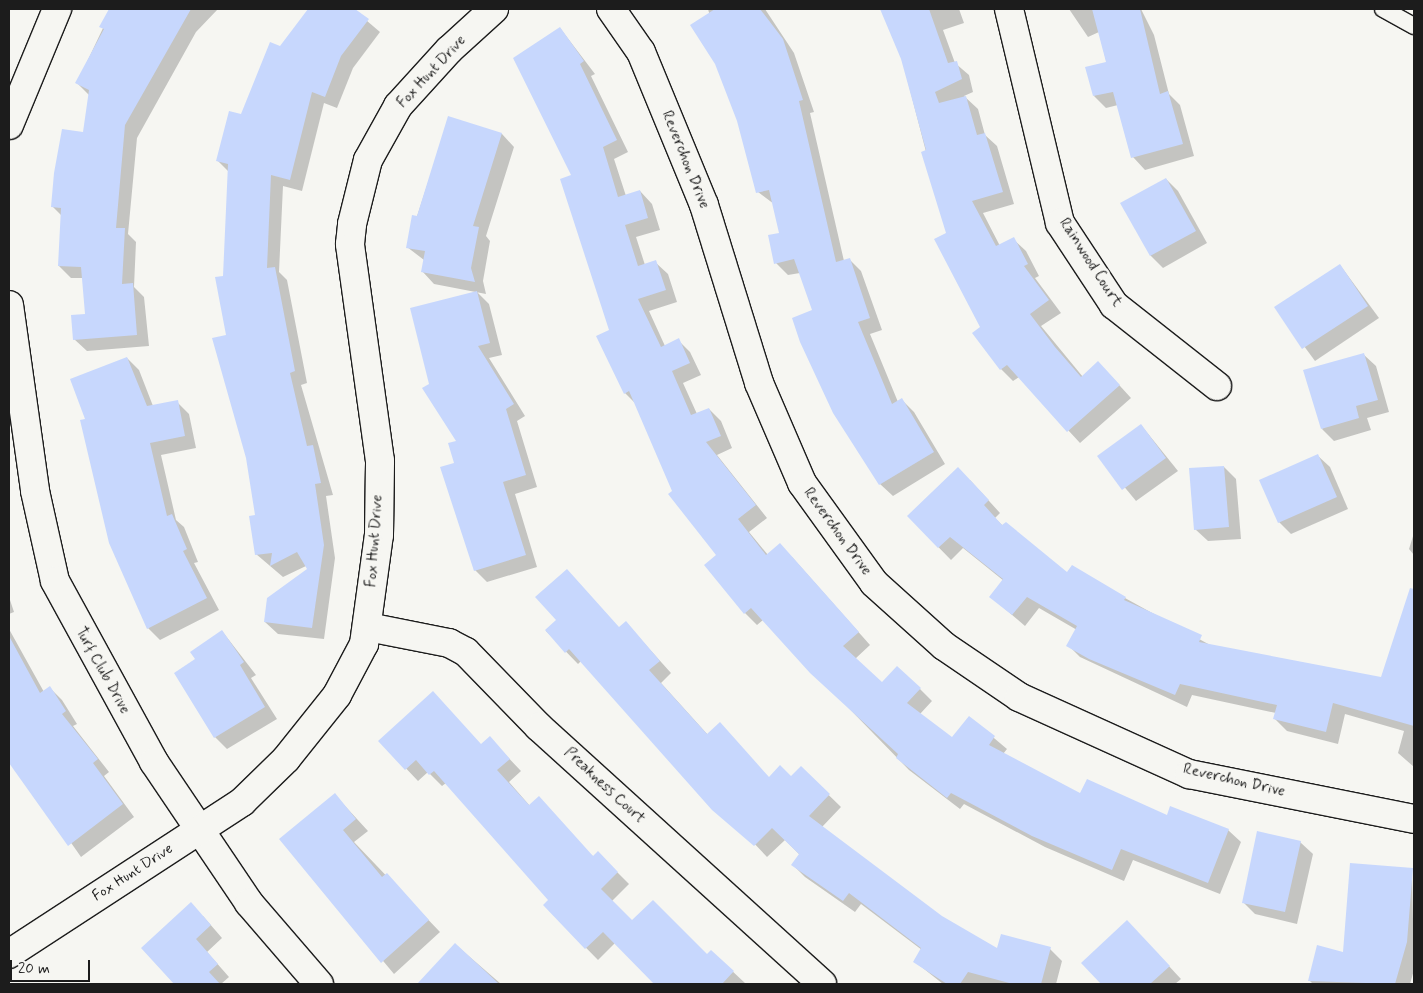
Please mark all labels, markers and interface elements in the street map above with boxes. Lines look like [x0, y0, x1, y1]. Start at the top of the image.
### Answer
street label: Fox Hunt Drive [393, 31, 471, 113]
street label: Reverchon Drive [657, 109, 713, 211]
street label: Rainwood Court [1055, 217, 1125, 309]
street label: Reverchon Drive [799, 485, 875, 579]
street label: Fox Hunt Drive [363, 493, 387, 589]
street label: Turf Club Drive [71, 625, 133, 717]
street label: Preakness Court [560, 744, 648, 828]
street label: Reverchon Drive [1182, 761, 1286, 801]
street label: Fox Hunt Drive [88, 839, 178, 907]
scale bar [12, 950, 92, 982]
text: 20 m [18, 959, 50, 979]

